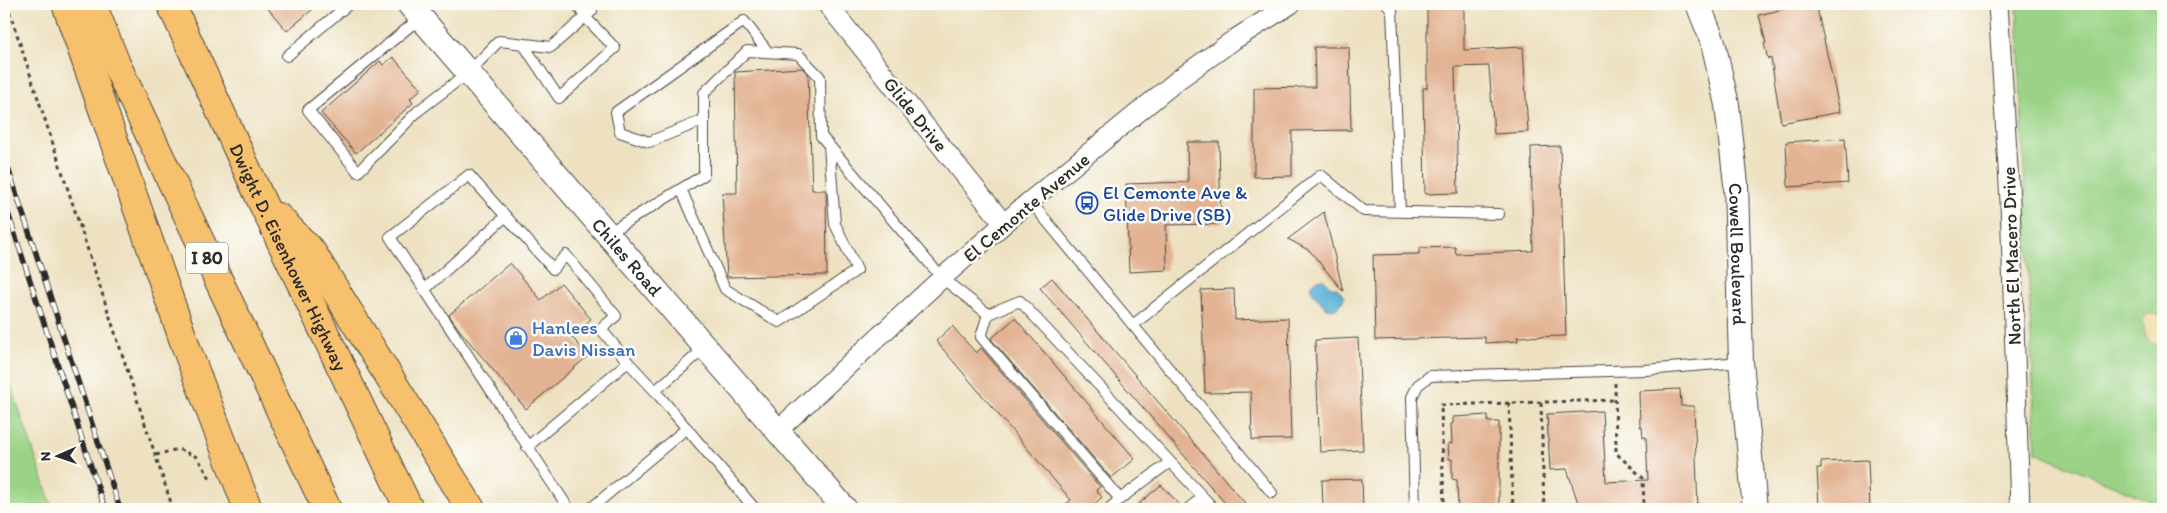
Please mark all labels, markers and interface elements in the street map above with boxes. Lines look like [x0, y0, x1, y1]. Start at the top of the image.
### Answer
street label: Glide Drive [879, 72, 953, 156]
street label: Dwight D. Eisenhower Highway [225, 140, 352, 375]
street label: El Cemonte Avenue [958, 148, 1094, 267]
street label: North El Macero Drive [1997, 166, 2026, 346]
place label: El Cemonte Ave & Glide Drive (SB) [1103, 181, 1247, 226]
street label: Cowell Boulevard [1724, 182, 1751, 326]
bus stop icon: El Cemonte Ave & Glide Drive (SB) [1075, 191, 1099, 215]
street label: Chiles Road [587, 213, 667, 301]
road number: I 80 [186, 242, 228, 274]
place label: Hanlees Davis Nissan [532, 316, 635, 361]
shop icon: Hanlees Davis Nissan [504, 326, 528, 350]
north arrow [32, 430, 82, 480]
text: N [37, 451, 54, 461]

